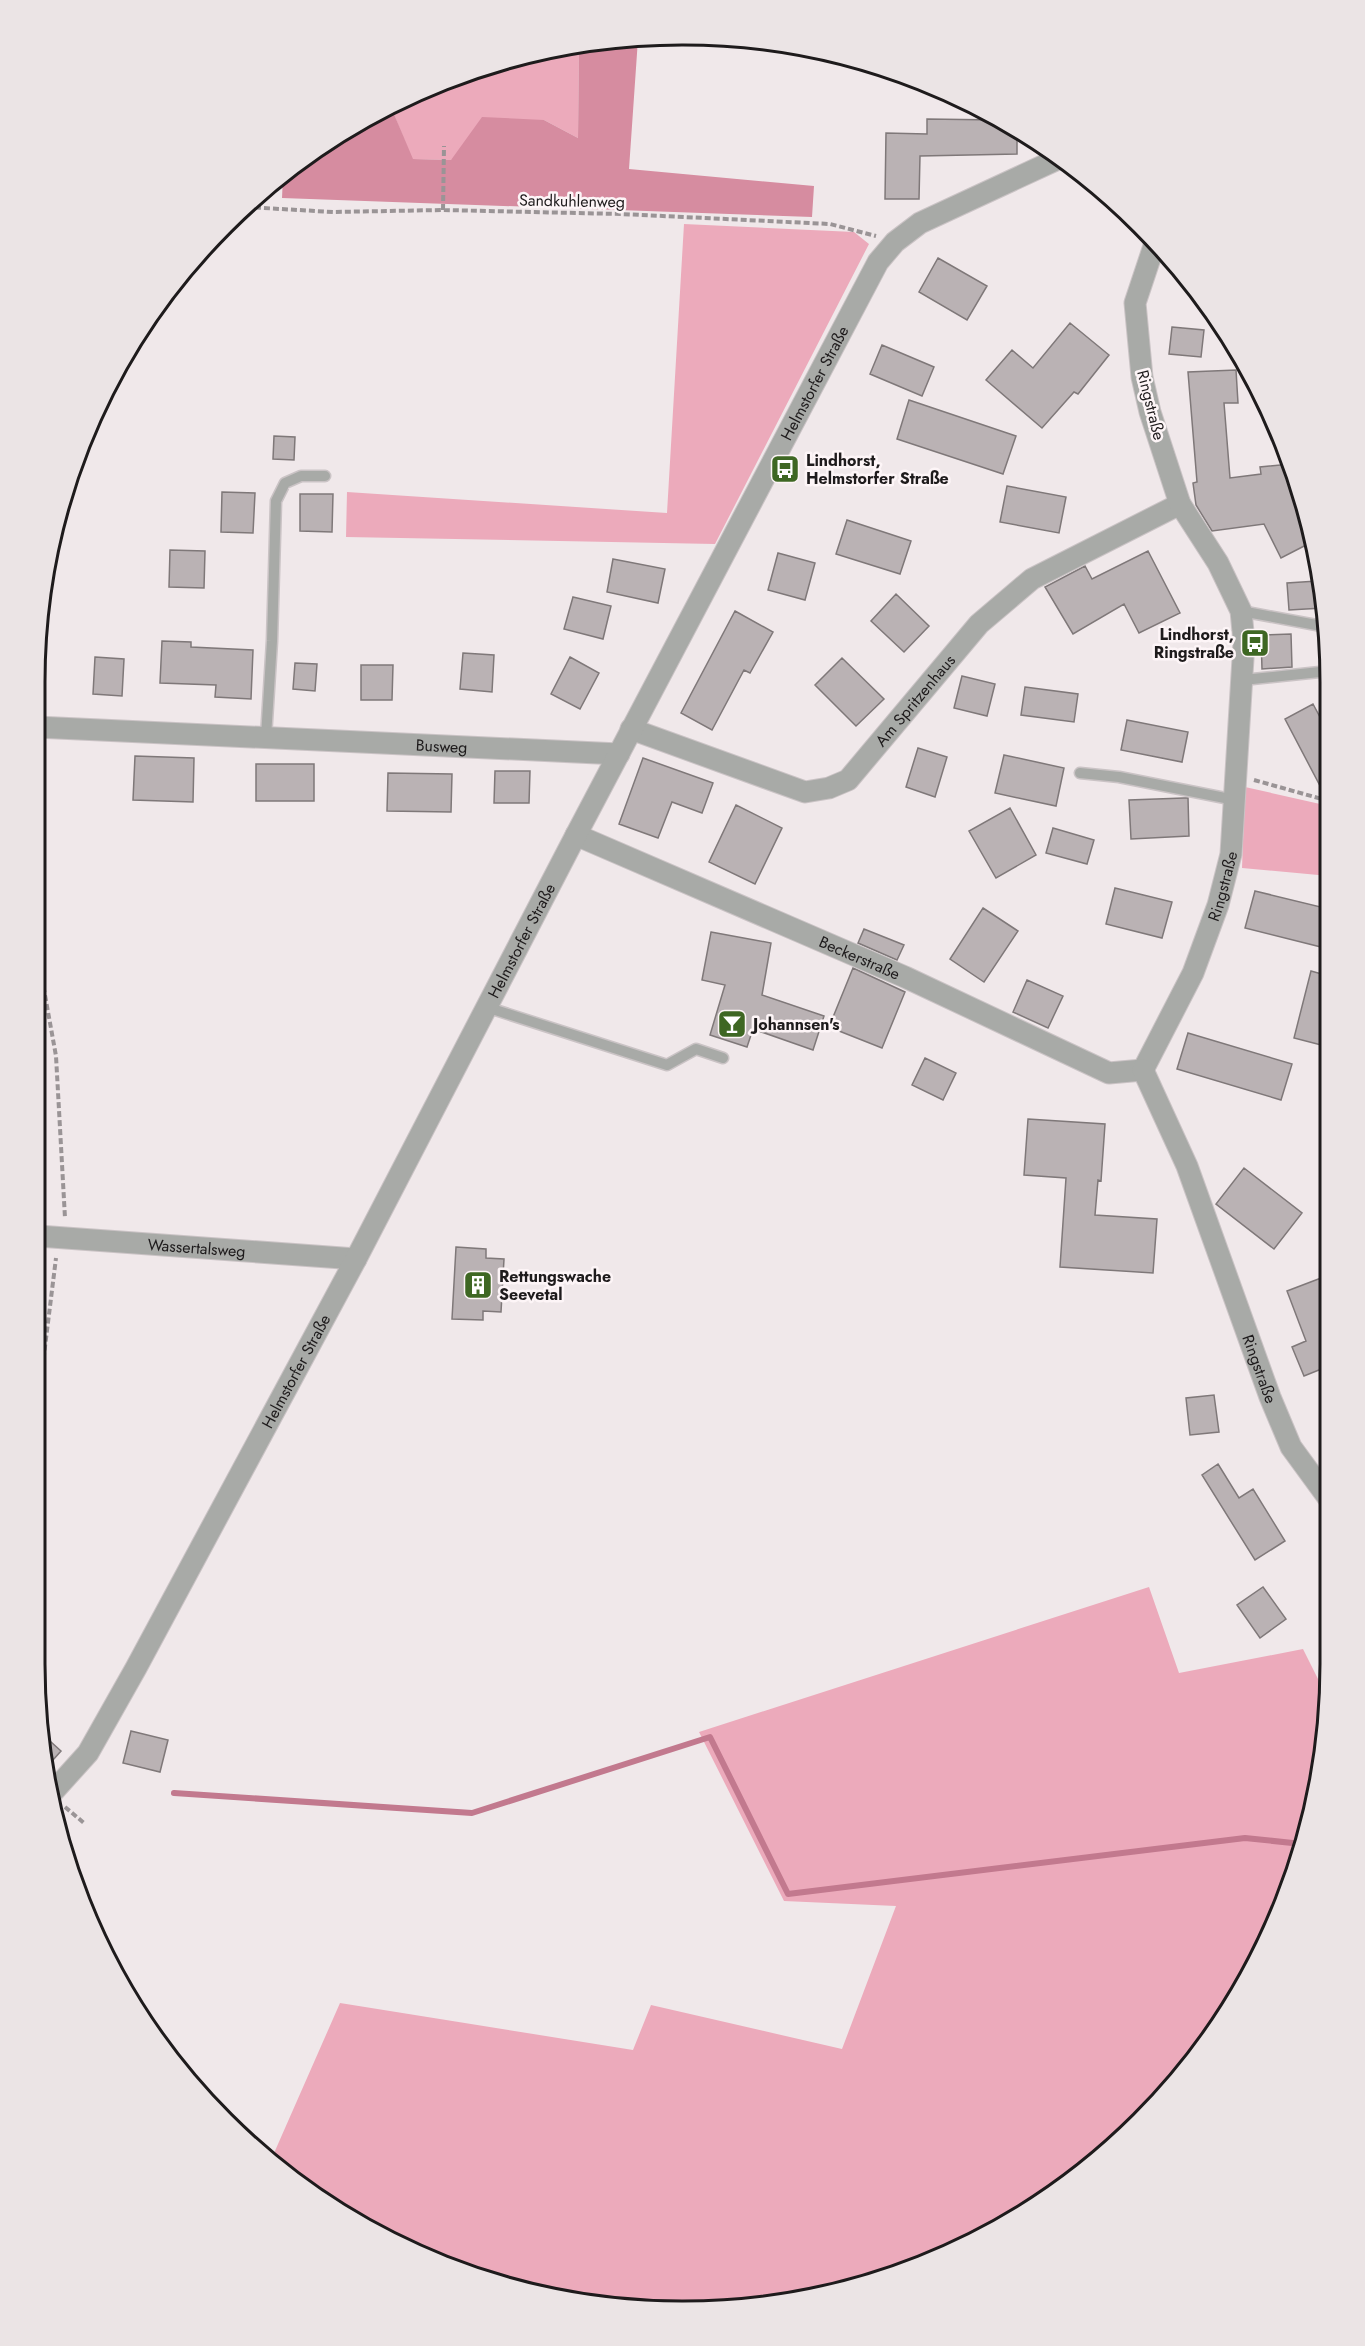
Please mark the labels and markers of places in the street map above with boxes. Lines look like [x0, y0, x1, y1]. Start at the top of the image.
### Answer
place label: Lindhorst, Helmstorfer Straße [806, 449, 949, 490]
bus stop icon: Lindhorst, Helmstorfer Straße [769, 453, 801, 485]
place label: Lindhorst, Ringstraße [1154, 623, 1234, 664]
bus stop icon: Lindhorst, Ringstraße [1239, 627, 1271, 659]
bar icon: Johannsen's [716, 1008, 748, 1040]
place label: Johannsen's [750, 1013, 840, 1036]
place label: Rettungswache Seevetal [499, 1265, 611, 1306]
building icon: Rettungswache Seevetal [462, 1269, 494, 1301]

